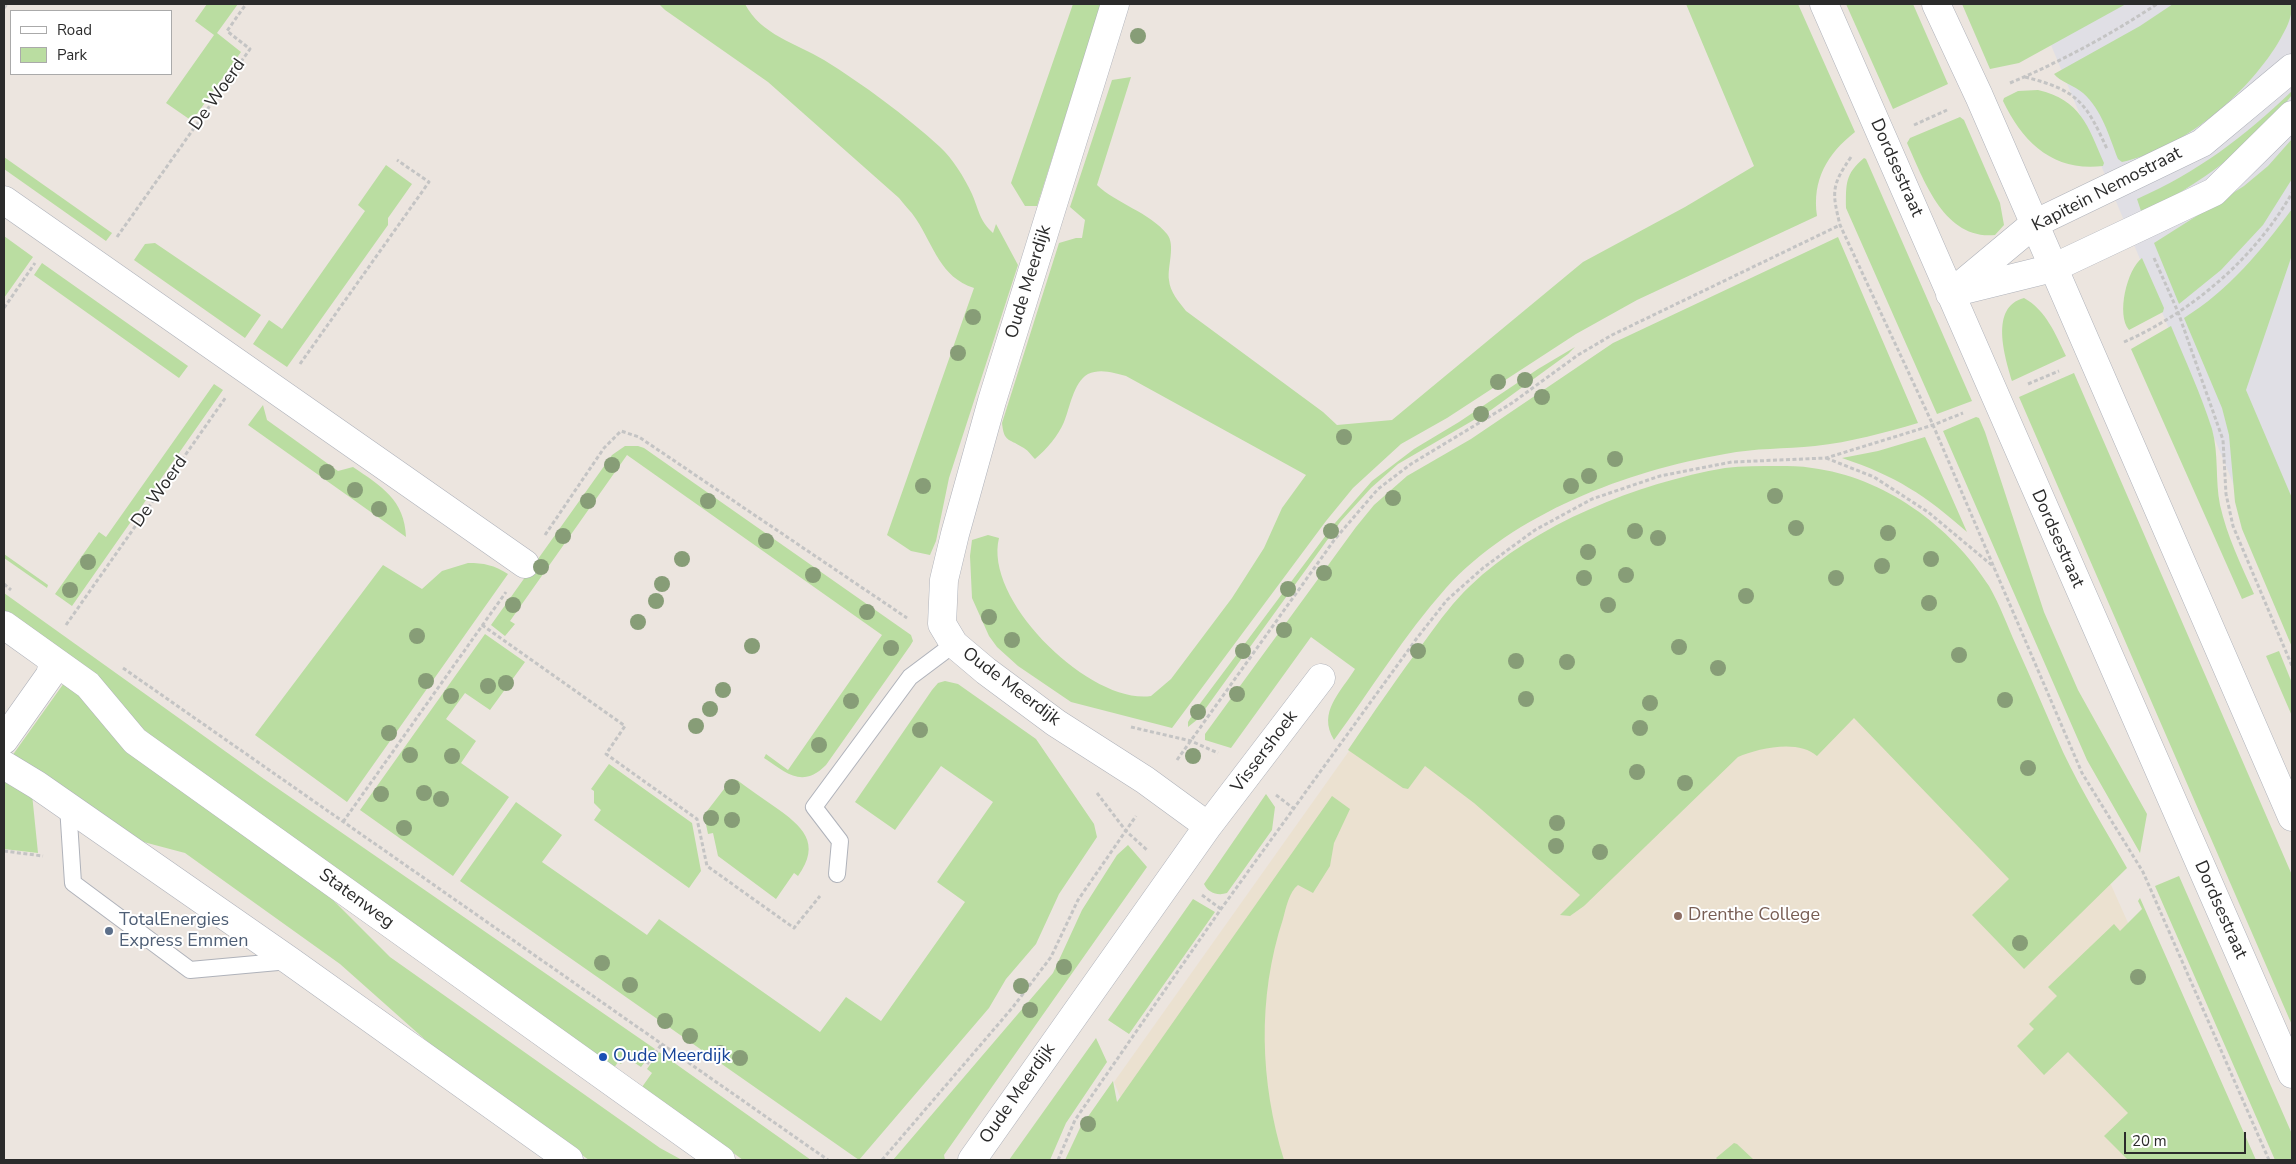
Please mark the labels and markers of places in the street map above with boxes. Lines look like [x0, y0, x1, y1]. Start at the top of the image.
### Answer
place label: Drenthe College [1688, 905, 1820, 927]
place label: TotalEnergies Express Emmen [119, 910, 248, 952]
marker: Drenthe College [1672, 910, 1684, 922]
marker: TotalEnergies Express Emmen [103, 925, 115, 937]
place label: Oude Meerdijk [613, 1046, 730, 1068]
marker: Oude Meerdijk [597, 1051, 609, 1063]

